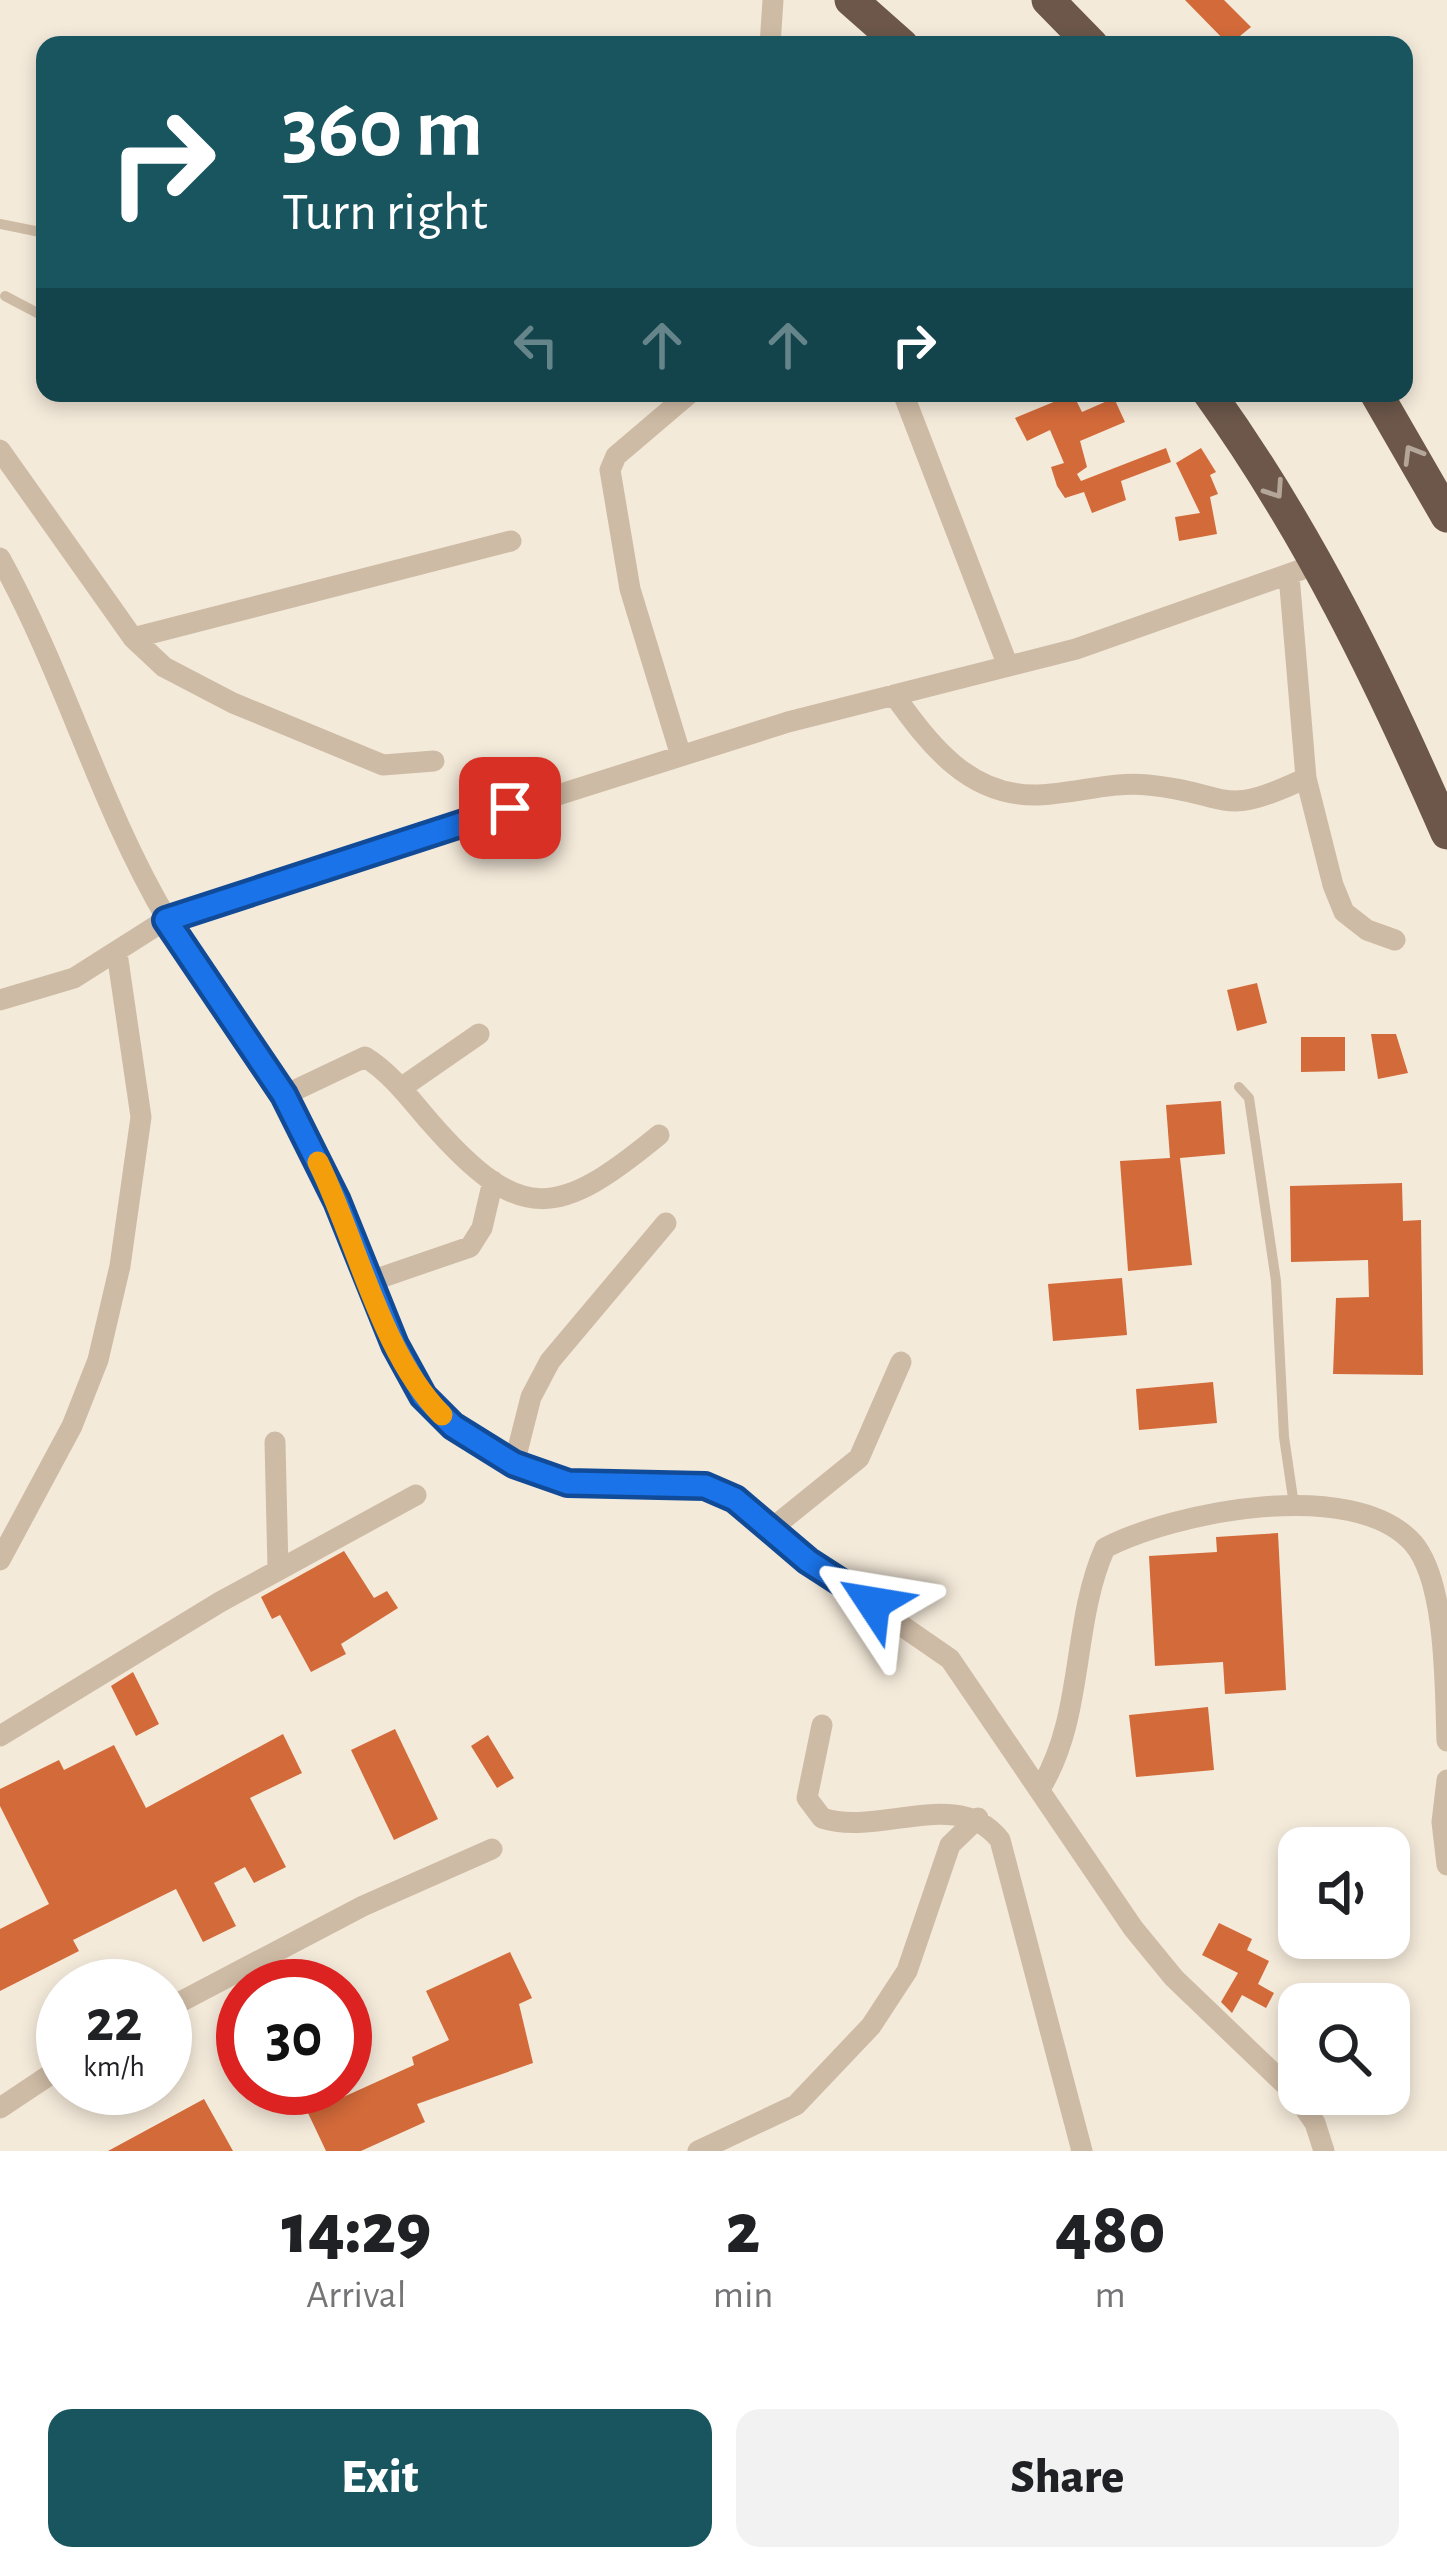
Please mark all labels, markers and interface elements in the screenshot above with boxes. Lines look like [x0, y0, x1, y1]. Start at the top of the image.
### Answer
icon: right [84, 84, 240, 240]
text: 360 m [282, 88, 483, 172]
text: Turn right [282, 186, 488, 240]
icon: left [503, 312, 569, 378]
icon: ahead [629, 312, 695, 378]
icon: ahead [755, 312, 821, 378]
icon: right [881, 312, 947, 378]
one-way arrow [1404, 445, 1427, 467]
one-way arrow [1261, 476, 1283, 498]
pin [459, 757, 561, 859]
icon: arrive [477, 775, 543, 841]
position arrow [810, 1540, 936, 1666]
map controls [1278, 1827, 1410, 2115]
button: sound [1278, 1827, 1410, 1959]
speed limit sign: 30 [216, 1959, 372, 2115]
button: search [1278, 1983, 1410, 2115]
text: 22 [86, 1992, 142, 2052]
text: km/h [83, 2052, 145, 2082]
text: 14:29 [282, 2194, 431, 2266]
text: 2 [726, 2194, 760, 2266]
text: 480 [1055, 2194, 1165, 2266]
text: Arrival [306, 2276, 406, 2315]
text: min [713, 2276, 773, 2315]
text: m [1095, 2276, 1126, 2315]
button: Exit [48, 2409, 712, 2547]
button: Share [736, 2409, 1399, 2547]

